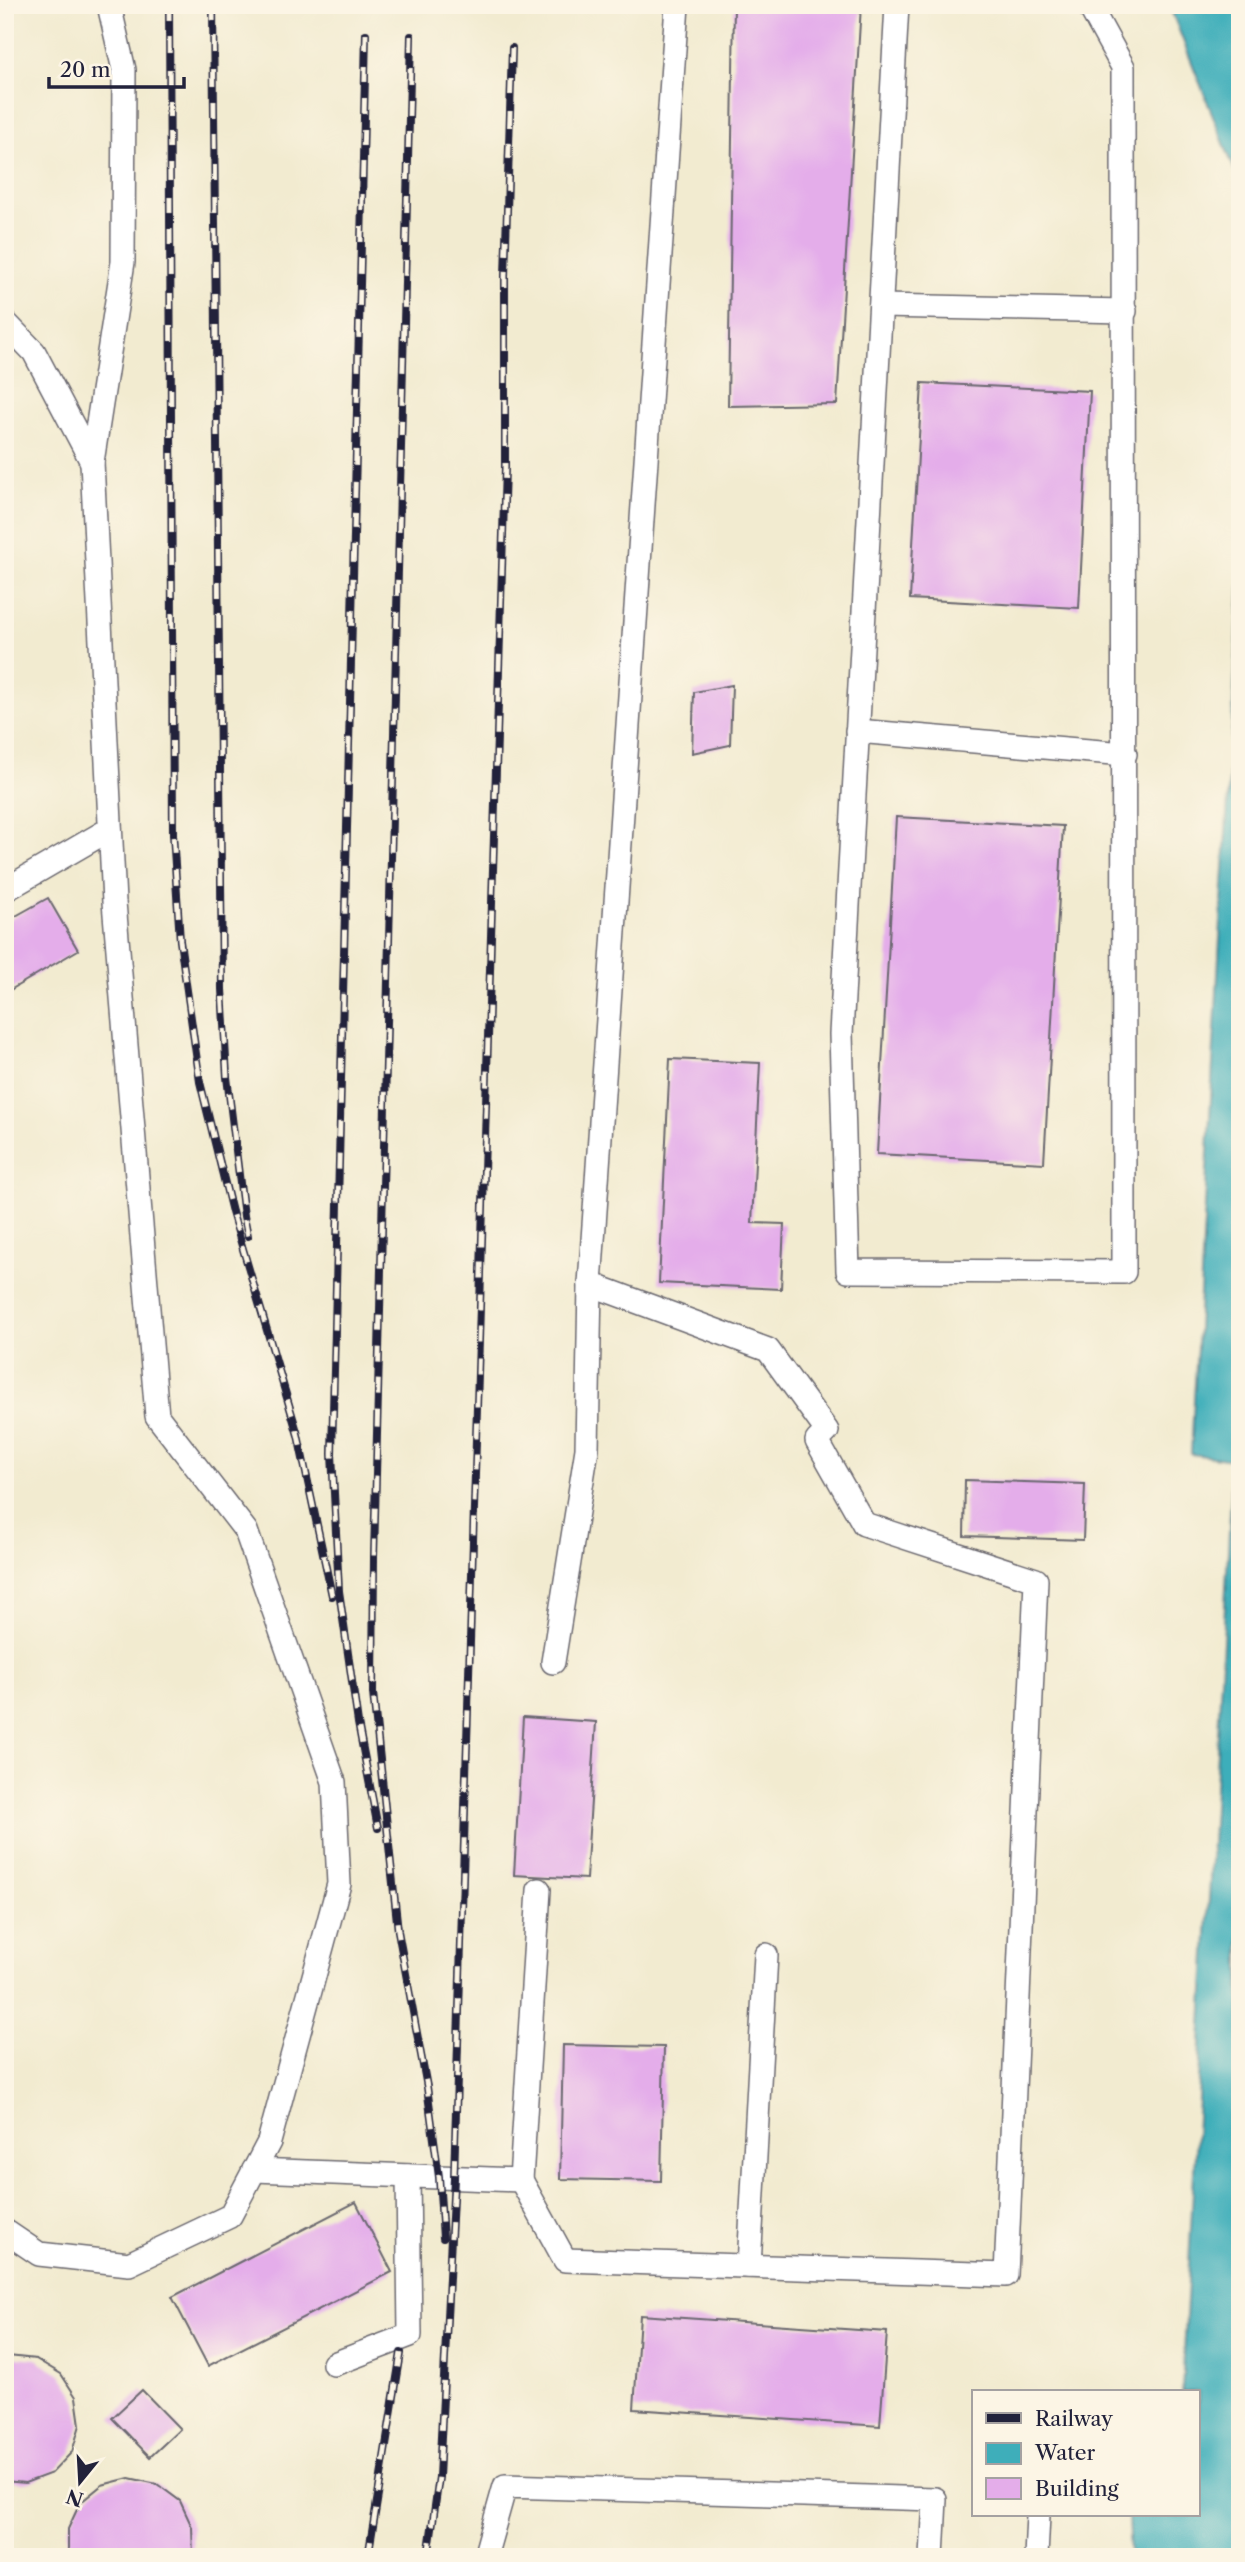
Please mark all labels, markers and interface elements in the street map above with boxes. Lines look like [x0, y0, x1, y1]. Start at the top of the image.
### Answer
scale bar [49, 46, 184, 90]
text: 20 m [60, 57, 111, 82]
legend [972, 2390, 1200, 2516]
text: Railway [1035, 2406, 1113, 2431]
text: Water [1034, 2440, 1095, 2465]
north arrow [46, 2446, 116, 2516]
text: Building [1035, 2476, 1120, 2501]
text: N [63, 2484, 86, 2511]

